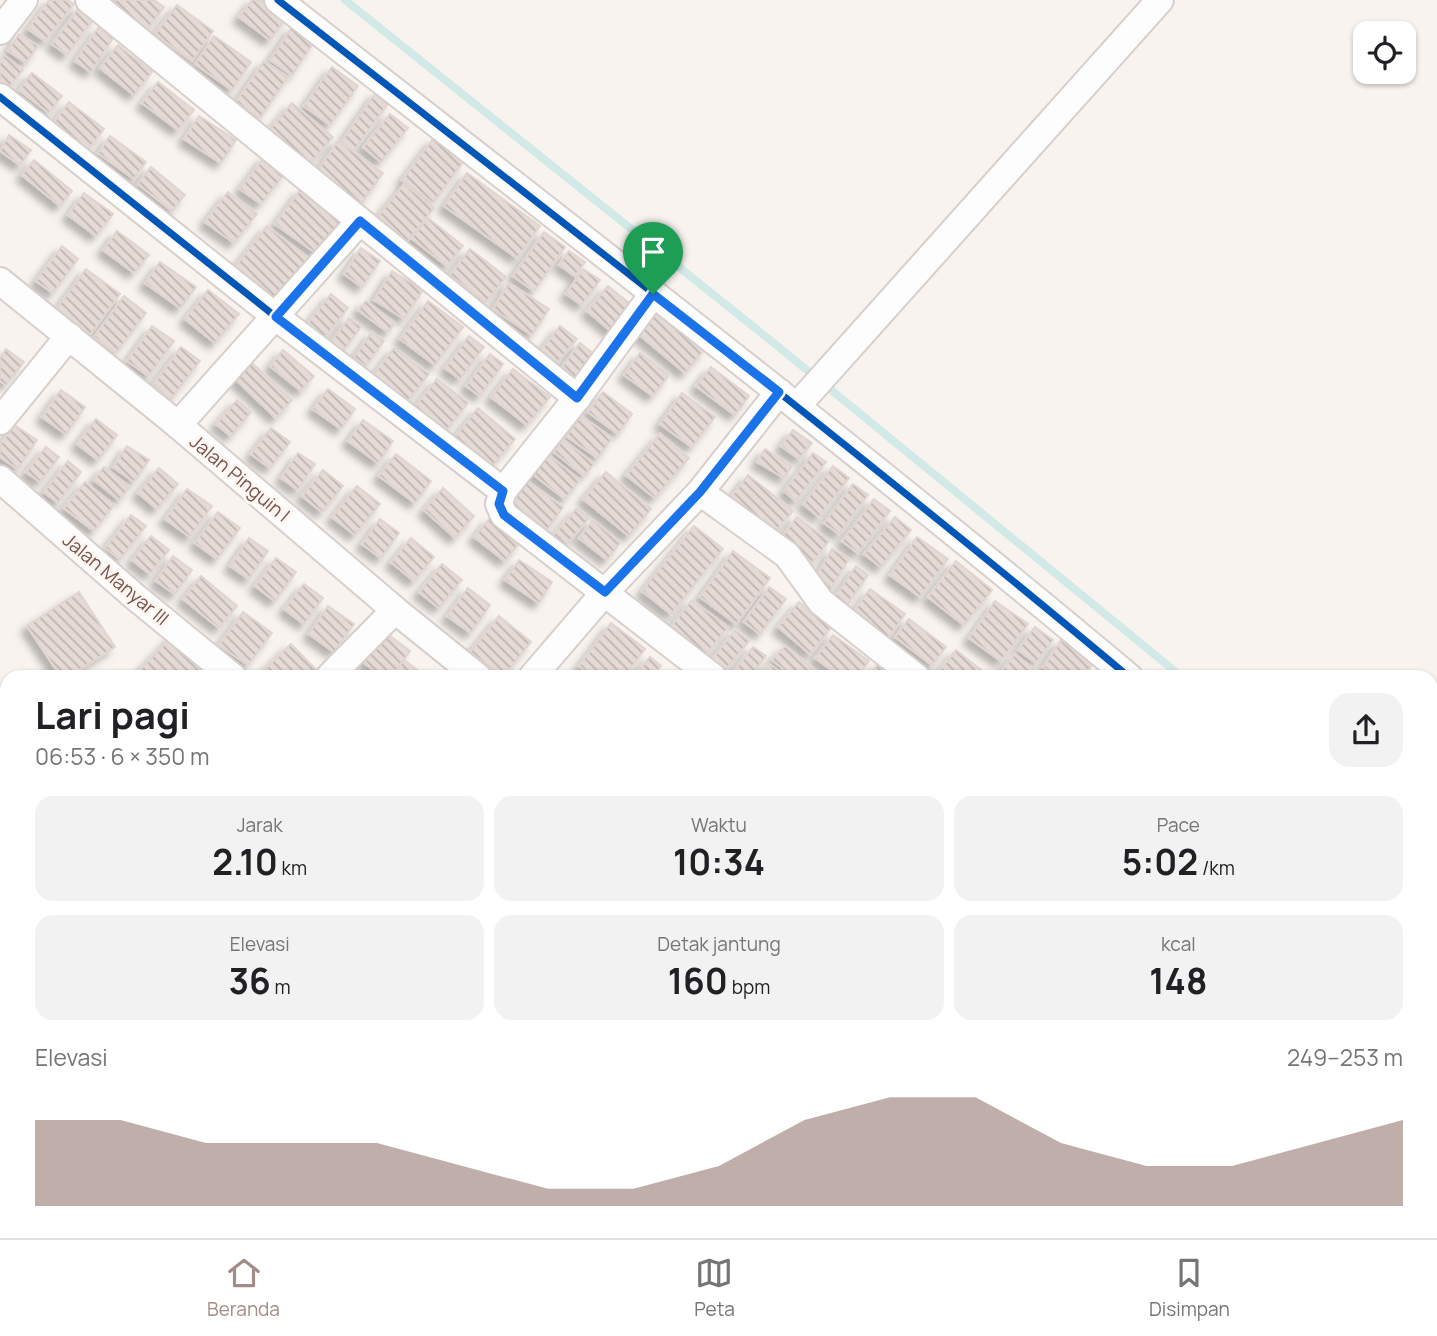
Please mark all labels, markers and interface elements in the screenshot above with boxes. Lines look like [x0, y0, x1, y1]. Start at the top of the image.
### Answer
map controls [1353, 21, 1416, 84]
button: locate [1353, 21, 1416, 84]
pin [623, 222, 683, 294]
icon: arrive [634, 233, 672, 271]
street label: Jalan Pinguin I [184, 428, 296, 528]
street label: Jalan Manyar III [57, 527, 175, 631]
text: Lari pagi [35, 688, 190, 740]
button: share [1329, 693, 1403, 767]
text: 06:53 · 6 × 350 m [35, 740, 209, 772]
text: Jarak [237, 812, 283, 838]
text: Waktu [691, 812, 747, 838]
text: Pace [1157, 812, 1200, 838]
text: 2.10 [212, 838, 278, 886]
text: 10:34 [673, 838, 765, 886]
text: 5:02 [1122, 838, 1198, 886]
text: km [278, 855, 307, 881]
text: /km [1198, 855, 1235, 881]
text: Elevasi [230, 931, 290, 957]
text: Detak jantung [657, 931, 781, 957]
text: kcal [1161, 931, 1196, 957]
text: 36 [229, 957, 271, 1005]
text: 160 [668, 957, 728, 1005]
text: 148 [1149, 957, 1207, 1005]
text: m [271, 974, 291, 1000]
text: bpm [728, 974, 770, 1000]
text: Elevasi [35, 1041, 108, 1073]
text: 249–253 m [1287, 1041, 1403, 1073]
tab: Beranda [207, 1254, 280, 1322]
tab: Peta [694, 1254, 735, 1322]
tab: Disimpan [1149, 1254, 1230, 1322]

